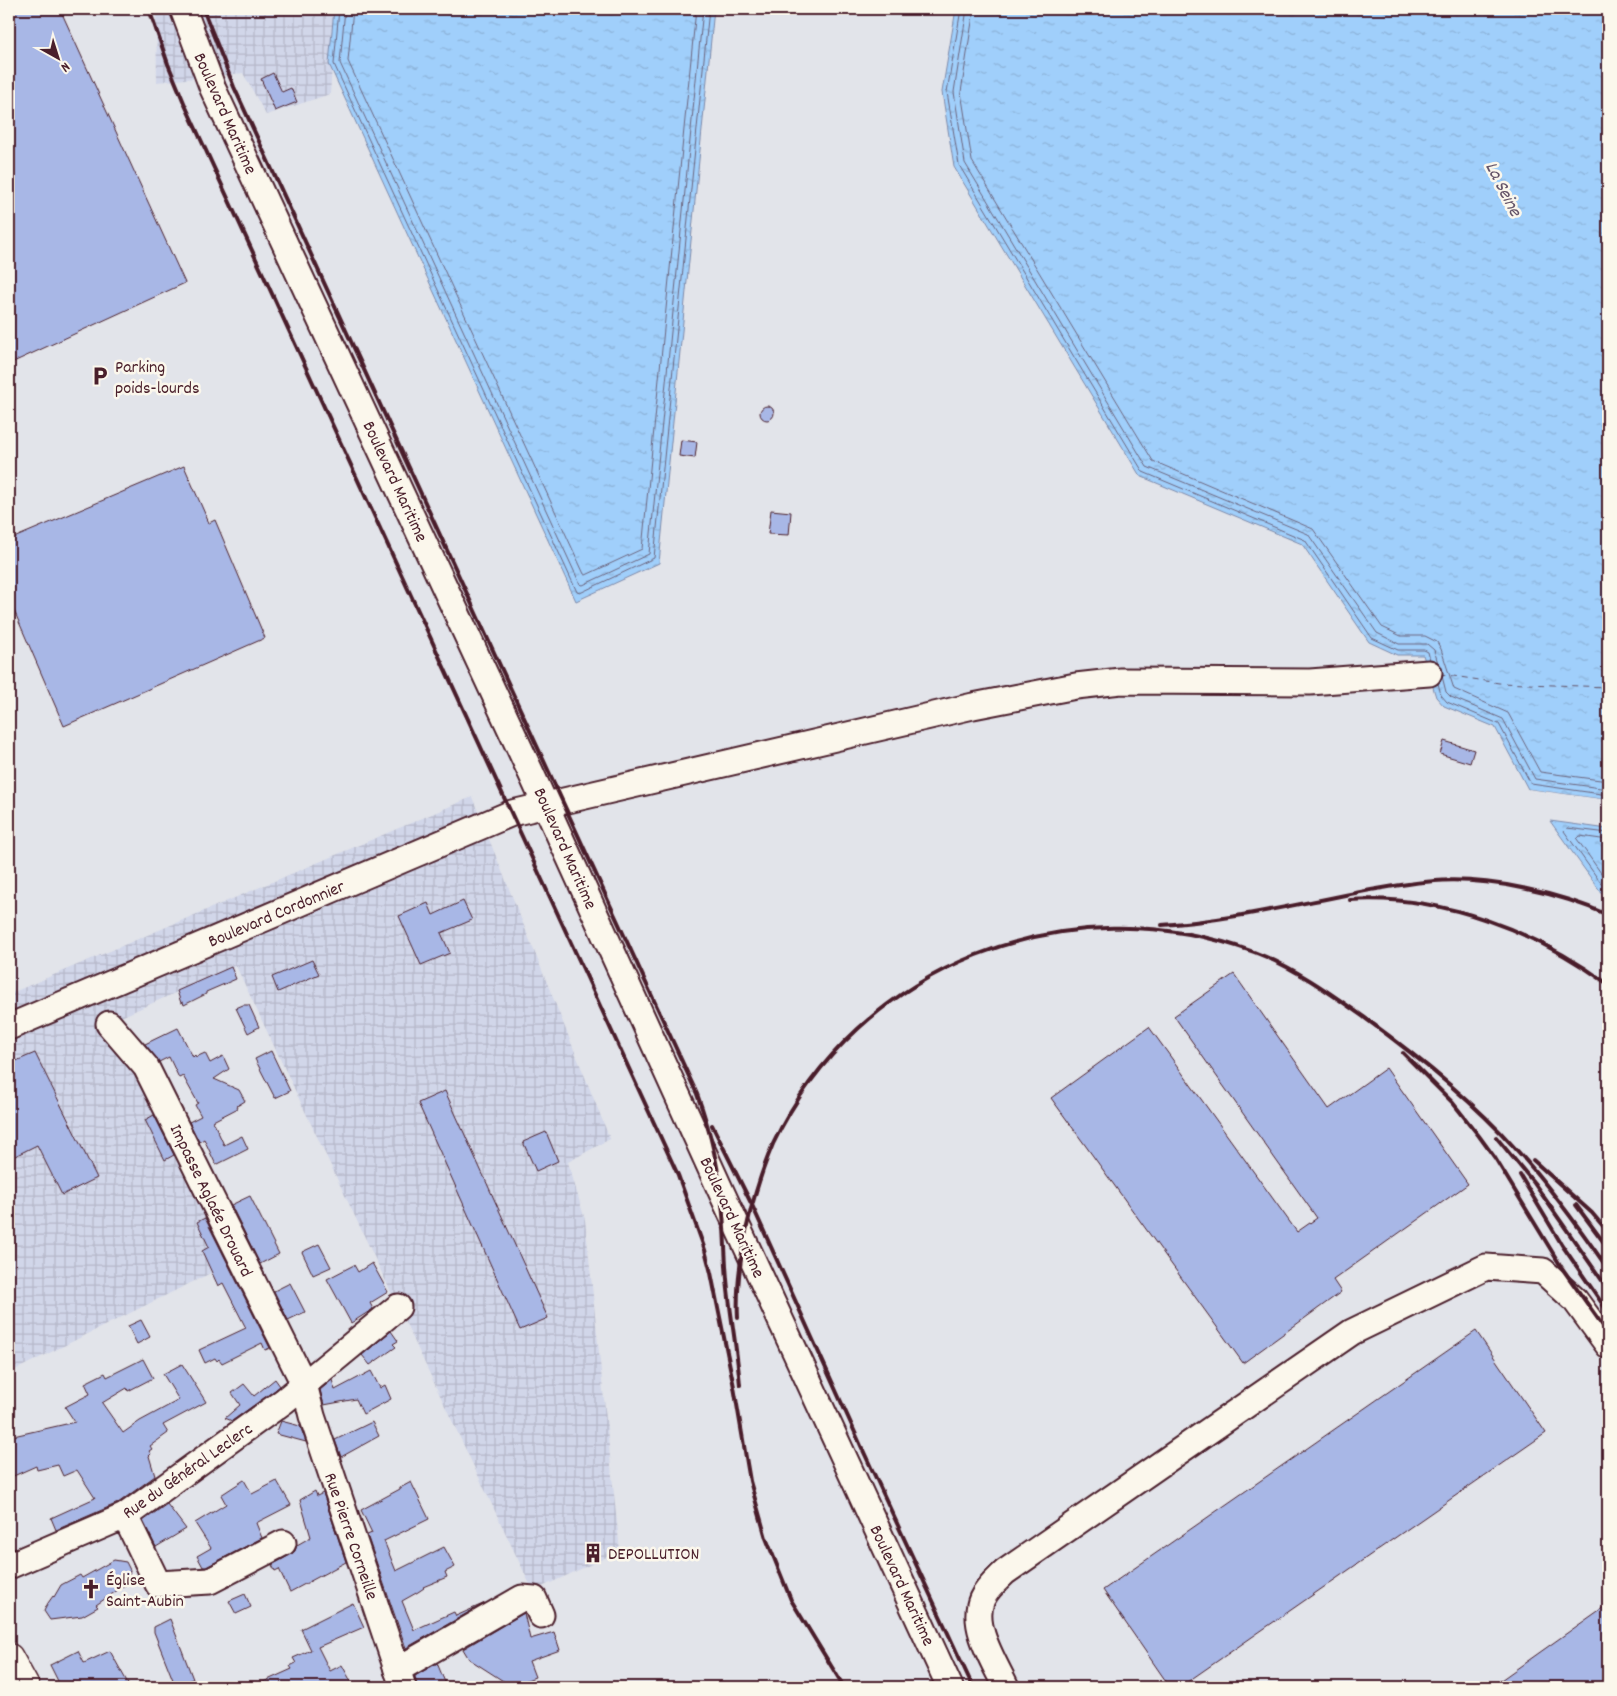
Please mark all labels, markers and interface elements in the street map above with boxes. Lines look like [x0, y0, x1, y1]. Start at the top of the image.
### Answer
north arrow [32, 32, 82, 82]
street label: Boulevard Maritime [186, 49, 262, 179]
text: N [56, 57, 74, 77]
water label: La Seine [1477, 157, 1528, 223]
place label: Parking poids-lourds [115, 356, 200, 402]
parking icon: Parking poids-lourds [89, 365, 111, 387]
street label: Boulevard Maritime [355, 417, 433, 547]
street label: Boulevard Maritime [526, 784, 602, 914]
street label: Boulevard Cordonnier [205, 875, 349, 955]
street label: Impasse Aglaée Drouard [162, 1120, 258, 1282]
street label: Boulevard Maritime [692, 1153, 770, 1283]
street label: Rue du Général Leclerc [118, 1418, 259, 1526]
street label: Rue Pierre Corneille [316, 1470, 383, 1604]
street label: Boulevard Maritime [862, 1521, 940, 1651]
building icon: DEPOLLUTION [582, 1542, 604, 1564]
place label: DEPOLLUTION [608, 1543, 699, 1568]
place label: Église Saint-Aubin [106, 1569, 184, 1615]
church icon: Église Saint-Aubin [80, 1578, 102, 1600]

